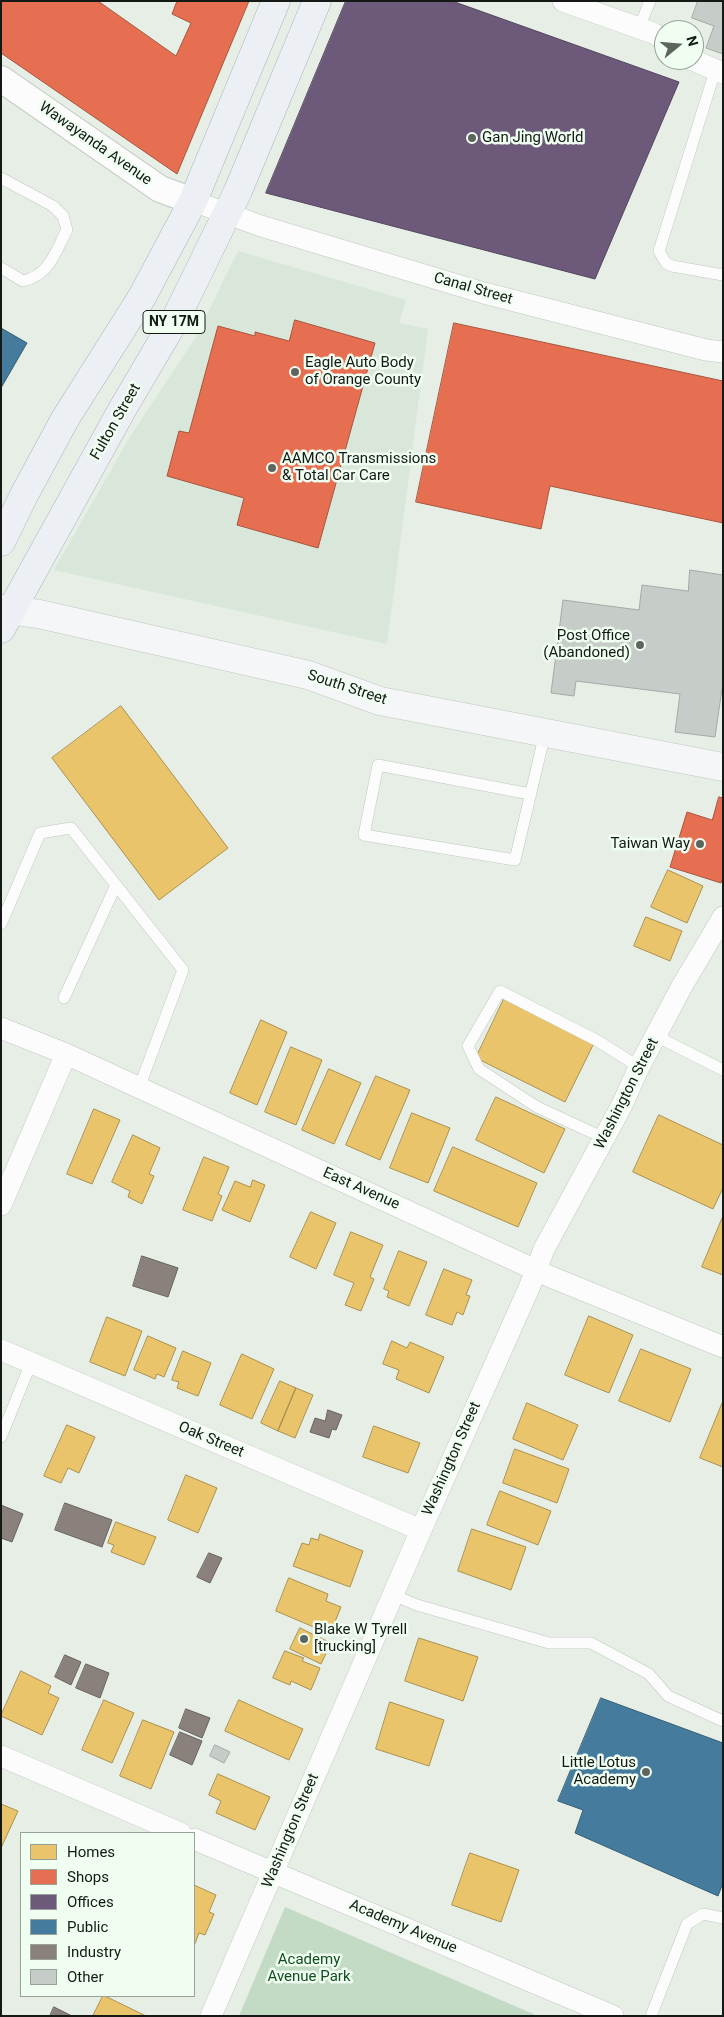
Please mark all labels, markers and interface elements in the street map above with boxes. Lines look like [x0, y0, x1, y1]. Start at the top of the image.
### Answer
north arrow [654, 20, 704, 70]
text: N [683, 34, 701, 48]
street label: Wawayanda Avenue [35, 98, 155, 190]
place label: Gan Jing World [482, 129, 584, 147]
marker: Gan Jing World [466, 132, 478, 144]
street label: Canal Street [431, 269, 515, 309]
road number: NY 17M [143, 311, 205, 334]
place label: Eagle Auto Body of Orange County [305, 354, 421, 389]
marker: Eagle Auto Body of Orange County [289, 366, 301, 378]
street label: Fulton Street [87, 381, 145, 463]
place label: AAMCO Transmissions & Total Car Care [282, 450, 436, 485]
marker: AAMCO Transmissions & Total Car Care [266, 462, 278, 474]
place label: Post Office (Abandoned) [543, 627, 630, 662]
marker: Post Office (Abandoned) [634, 639, 646, 651]
street label: South Street [305, 667, 389, 709]
place label: Taiwan Way [610, 835, 690, 853]
marker: Taiwan Way [694, 838, 706, 850]
street label: Washington Street [591, 1035, 663, 1153]
street label: East Avenue [320, 1164, 402, 1214]
street label: Washington Street [419, 1399, 485, 1519]
street label: Oak Street [176, 1418, 246, 1462]
place label: Blake W Tyrell [trucking] [314, 1621, 407, 1656]
marker: Blake W Tyrell [trucking] [298, 1633, 310, 1645]
place label: Little Lotus Academy [562, 1754, 636, 1789]
marker: Little Lotus Academy [640, 1766, 652, 1778]
street label: Washington Street [259, 1771, 323, 1891]
legend [20, 1832, 195, 1997]
text: Homes [67, 1843, 115, 1861]
text: Shops [67, 1868, 109, 1886]
text: Offices [67, 1893, 114, 1911]
street label: Academy Avenue [346, 1896, 460, 1958]
text: Public [67, 1918, 108, 1936]
text: Industry [67, 1943, 121, 1961]
park label: Academy Avenue Park [268, 1951, 350, 1986]
text: Other [67, 1968, 104, 1986]

